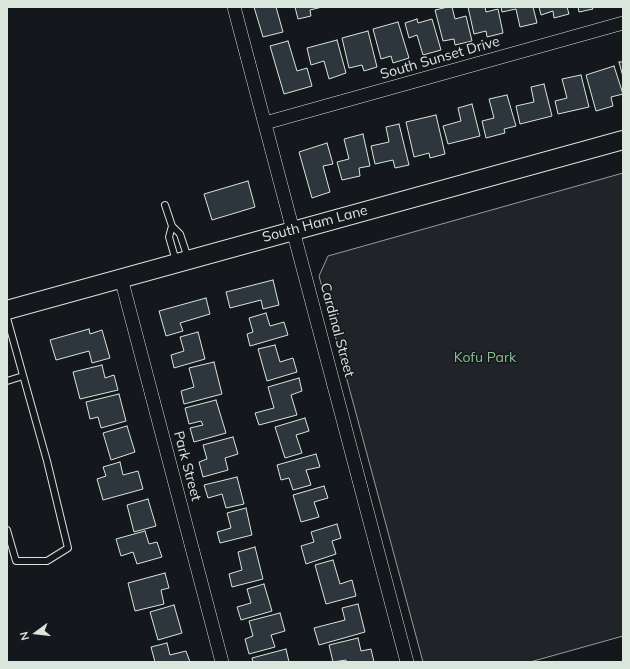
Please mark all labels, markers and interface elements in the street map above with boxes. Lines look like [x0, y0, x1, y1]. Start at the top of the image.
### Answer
street label: South Sunset Drive [378, 33, 502, 83]
street label: South Ham Lane [260, 202, 370, 246]
street label: Cardinal Street [316, 281, 358, 379]
park label: Kofu Park [454, 350, 516, 366]
street label: Park Street [170, 429, 204, 503]
north arrow [16, 613, 56, 653]
text: N [17, 630, 32, 642]

